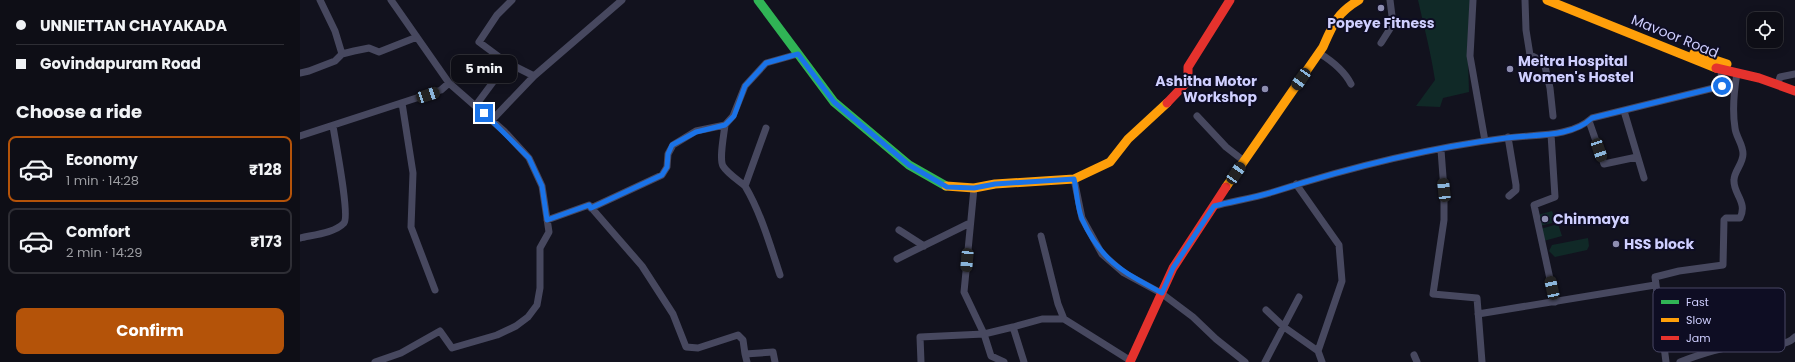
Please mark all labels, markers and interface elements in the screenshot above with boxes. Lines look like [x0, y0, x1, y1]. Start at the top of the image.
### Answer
marker: Popeye Fitness [1376, 3, 1386, 13]
street label: Mavoor Road [1628, 9, 1722, 63]
map controls [1747, 12, 1783, 48]
button: locate [1747, 12, 1783, 48]
place label: Popeye Fitness [1327, 13, 1435, 33]
text: UNNIETTAN CHAYAKADA [40, 15, 227, 36]
place label: Meitra Hospital Women's Hostel [1518, 51, 1634, 87]
text: Govindapuram Road [40, 53, 201, 74]
callout: 5 min [451, 55, 517, 83]
text: 5 min [465, 59, 503, 78]
marker: Meitra Hospital Women's Hostel [1505, 64, 1515, 74]
car [1289, 66, 1313, 92]
place label: Ashitha Motor Workshop [1155, 71, 1257, 107]
route start [1713, 77, 1731, 95]
marker: Ashitha Motor Workshop [1260, 84, 1270, 94]
car [415, 86, 441, 104]
text: Choose a ride [16, 99, 142, 124]
route end [475, 104, 493, 122]
car [1589, 137, 1609, 163]
text: Economy [66, 149, 138, 170]
icon: car [18, 151, 54, 187]
text: ₹128 [249, 159, 282, 180]
car [1224, 160, 1248, 186]
text: 1 min · 14:28 [66, 171, 139, 190]
car [1437, 177, 1451, 203]
place label: Chinmaya [1553, 209, 1629, 229]
marker: Chinmaya [1540, 214, 1550, 224]
text: Comfort [66, 221, 130, 242]
icon: car [18, 223, 54, 259]
text: ₹173 [250, 231, 282, 252]
place label: HSS block [1624, 234, 1694, 254]
marker: HSS block [1611, 239, 1621, 249]
text: 2 min · 14:29 [66, 243, 142, 262]
car [960, 248, 974, 272]
car [1544, 275, 1560, 301]
legend [1653, 288, 1785, 352]
text: Fast [1686, 294, 1709, 310]
button: Confirm [16, 308, 284, 354]
text: Slow [1686, 312, 1711, 328]
text: Jam [1686, 330, 1711, 346]

